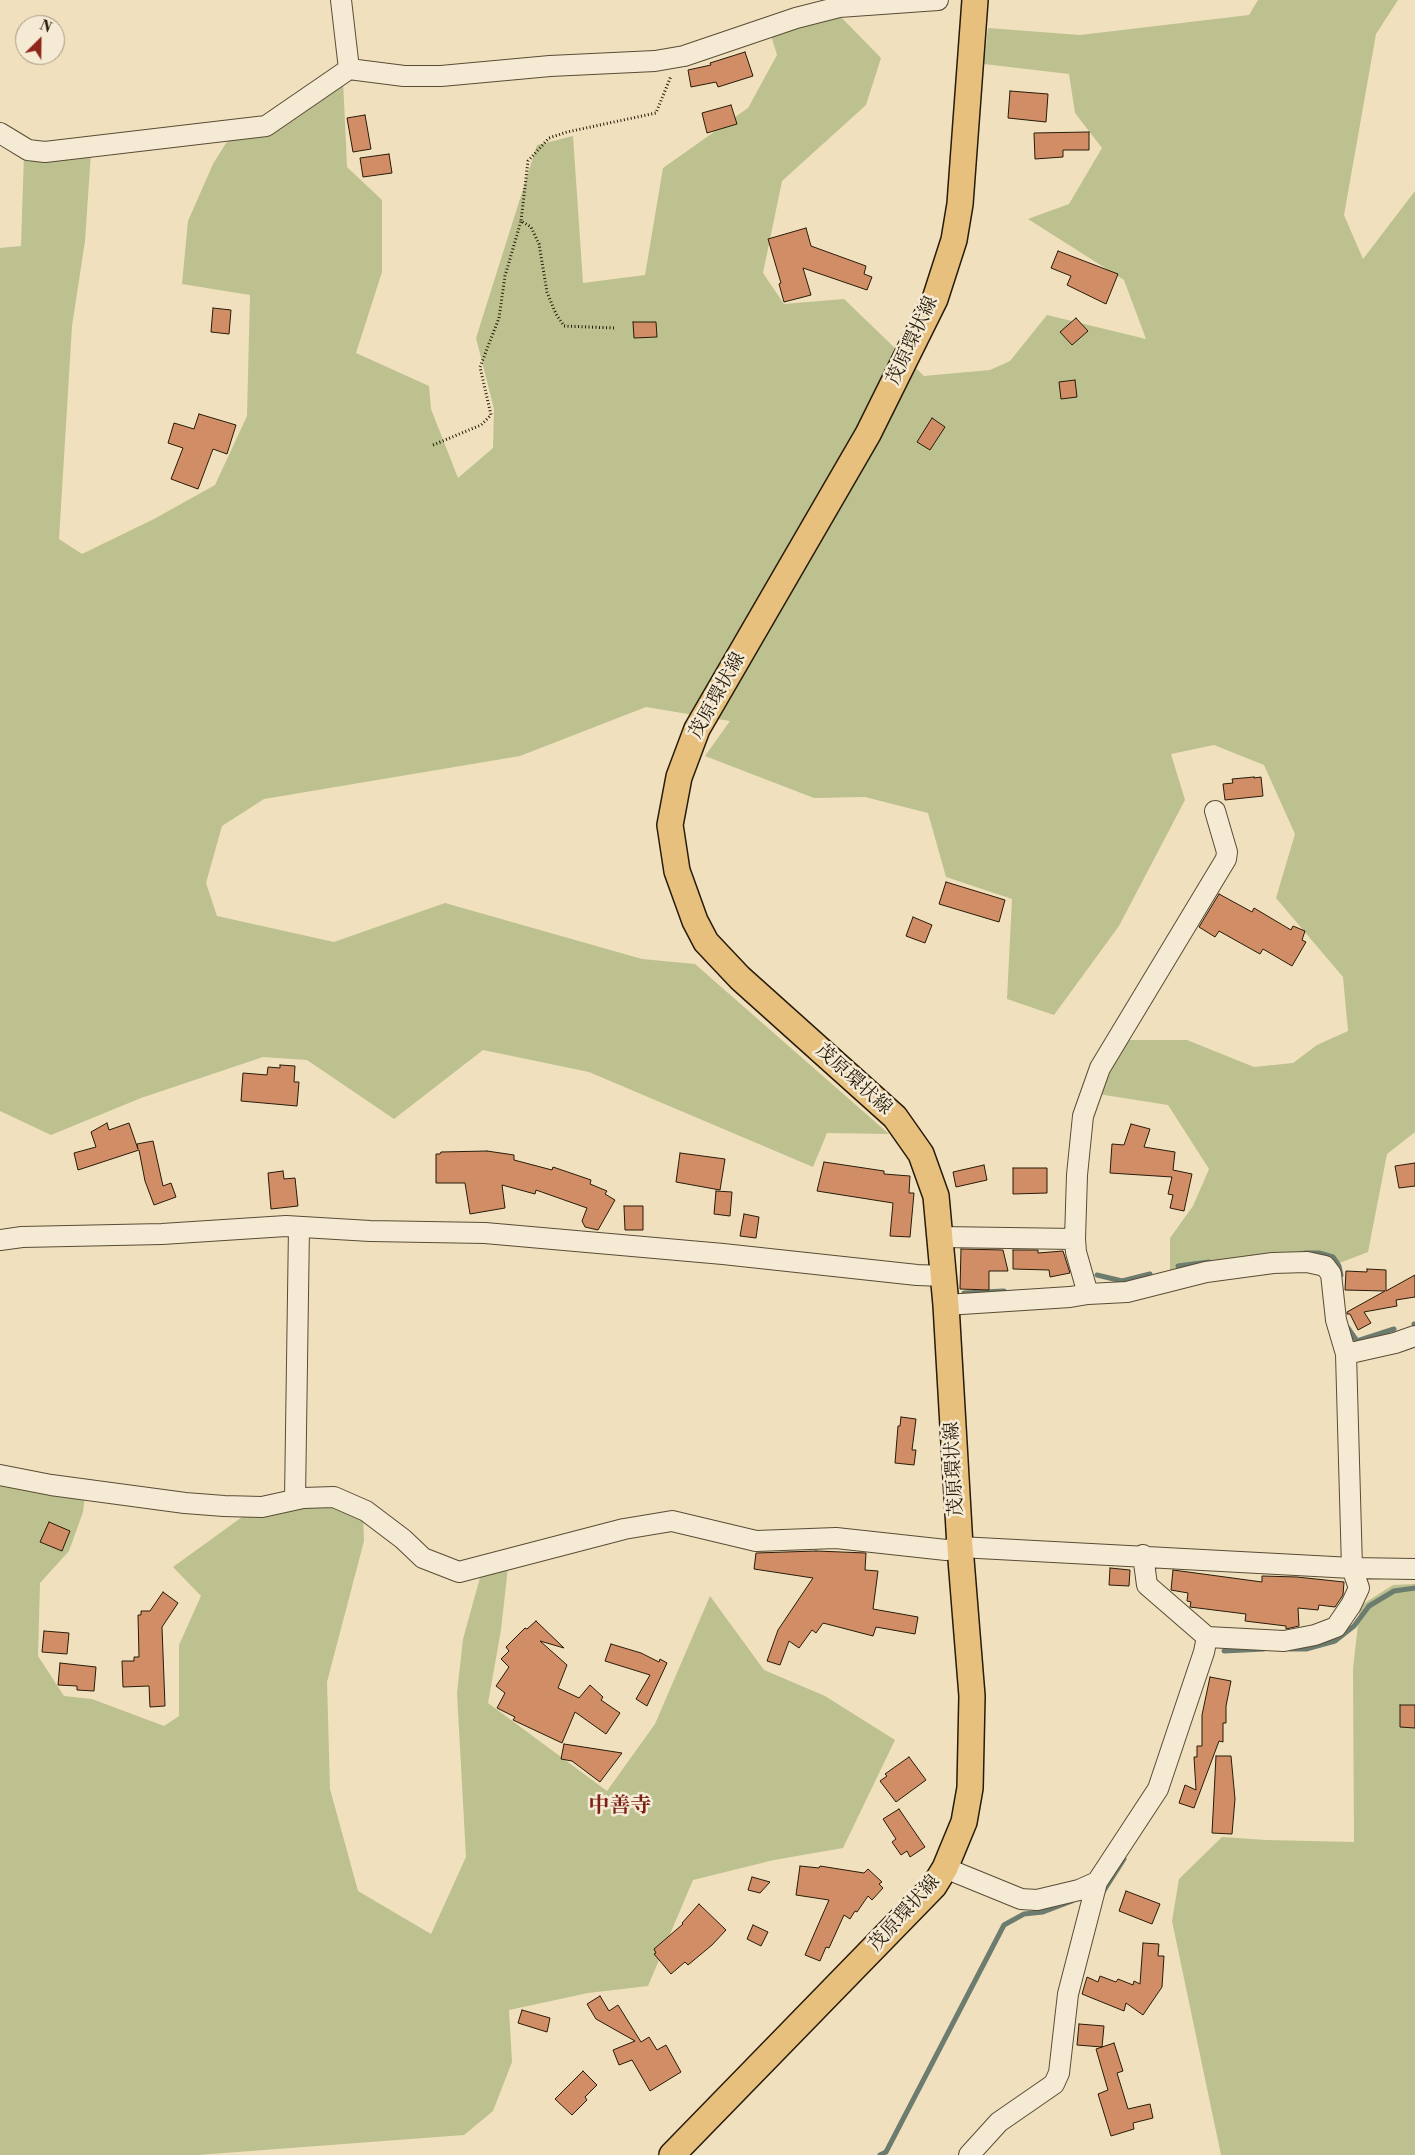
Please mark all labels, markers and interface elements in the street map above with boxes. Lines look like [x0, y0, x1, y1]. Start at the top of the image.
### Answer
north arrow [15, 15, 65, 65]
text: N [37, 17, 54, 38]
street label: 茂原環状線 [883, 293, 943, 389]
street label: 茂原環状線 [685, 649, 751, 743]
street label: 茂原環状線 [810, 1040, 896, 1120]
street label: 茂原環状線 [941, 1421, 969, 1517]
district label: 中善寺 [589, 1794, 651, 1820]
street label: 茂原環状線 [865, 1871, 945, 1957]

